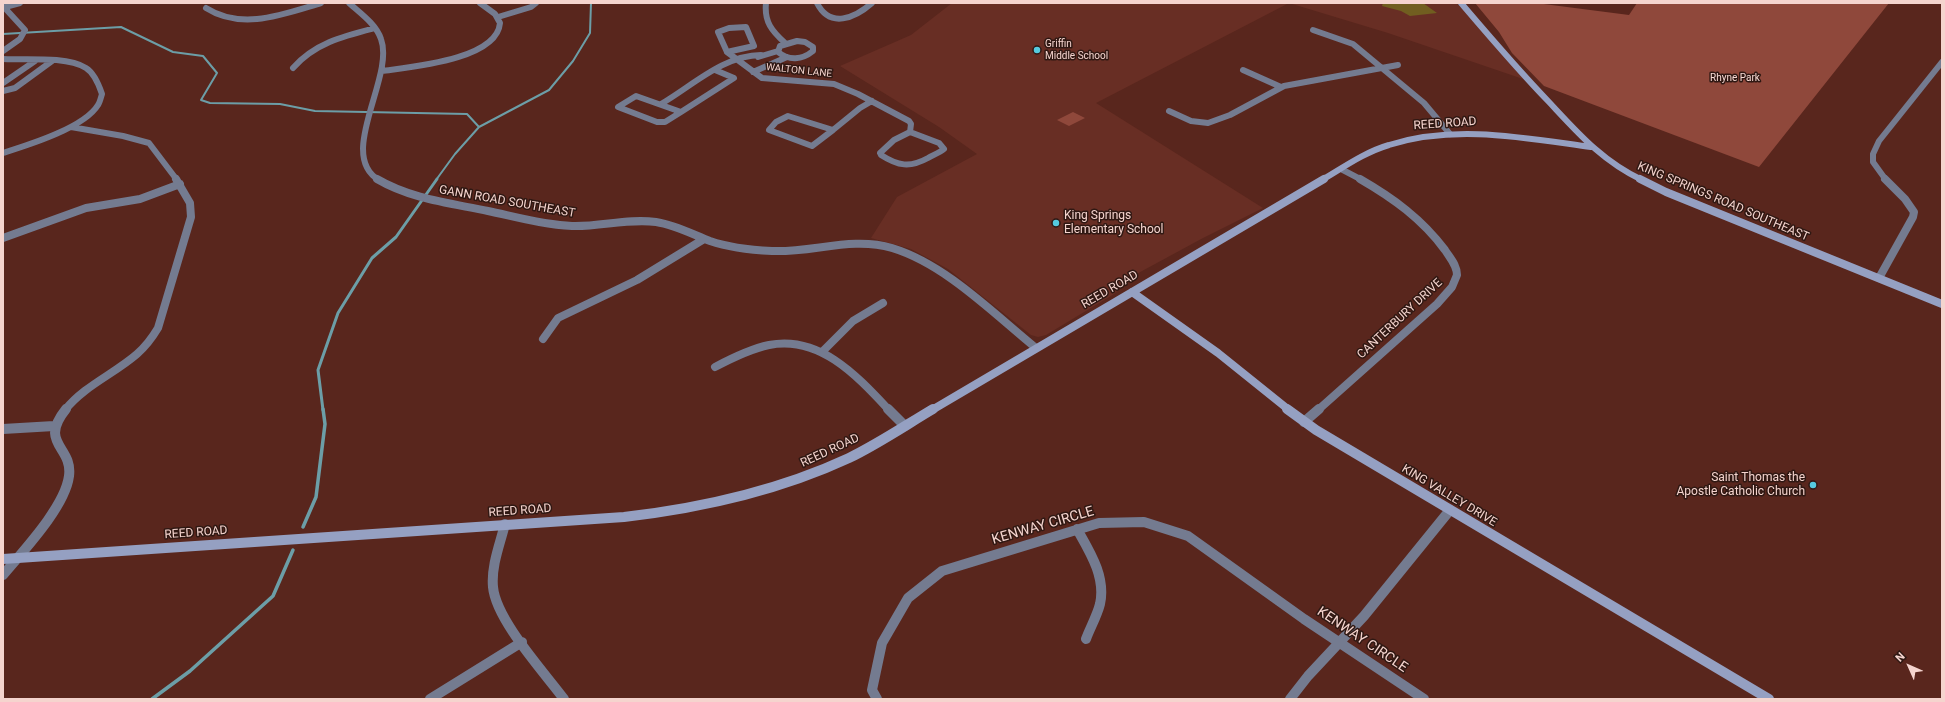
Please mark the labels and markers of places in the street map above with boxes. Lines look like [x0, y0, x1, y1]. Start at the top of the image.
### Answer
place label: Griffin Middle School [1045, 38, 1108, 62]
marker: Griffin Middle School [1032, 45, 1042, 55]
place label: King Springs Elementary School [1064, 209, 1164, 237]
marker: King Springs Elementary School [1051, 218, 1061, 228]
place label: Saint Thomas the Apostle Catholic Church [1677, 471, 1805, 499]
marker: Saint Thomas the Apostle Catholic Church [1808, 480, 1818, 490]

